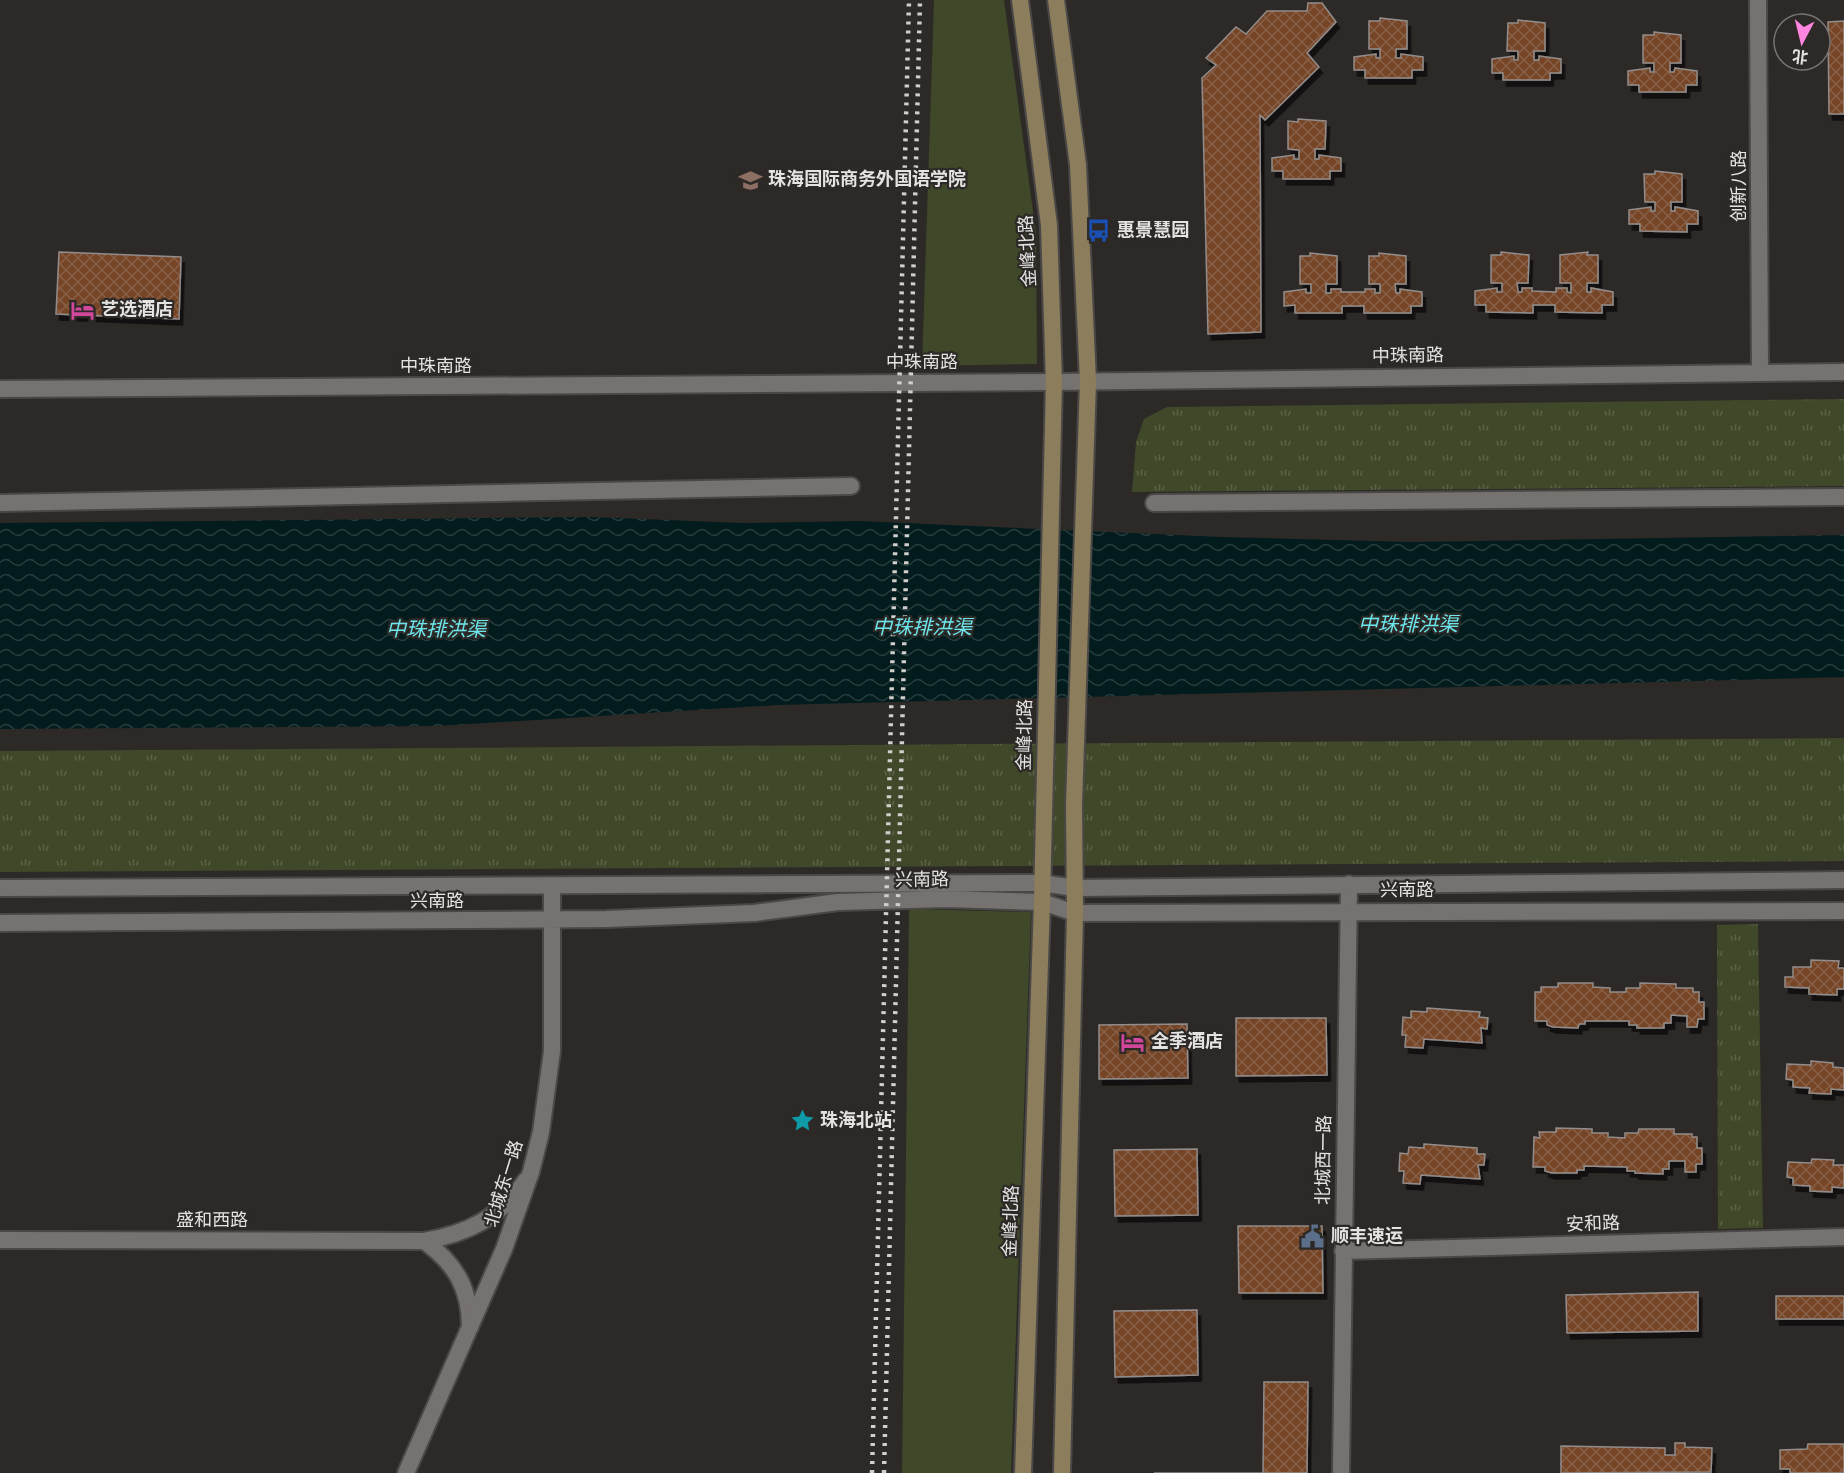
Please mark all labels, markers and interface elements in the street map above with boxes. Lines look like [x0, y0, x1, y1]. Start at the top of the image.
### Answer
north arrow [1772, 12, 1832, 72]
text: 北 [1791, 44, 1810, 66]
street label: 创新八路 [1729, 150, 1752, 222]
school or university icon: 珠海国际商务外国语学院 [737, 167, 763, 193]
place label: 珠海国际商务外国语学院 [768, 169, 966, 192]
street label: 金峰北路 [1016, 214, 1042, 288]
bus stop icon: 惠景慧园 [1086, 218, 1112, 244]
place label: 惠景慧园 [1117, 220, 1189, 243]
hotel icon: 艺选酒店 [70, 297, 96, 323]
place label: 艺选酒店 [101, 299, 173, 322]
street label: 中珠南路 [1372, 345, 1444, 369]
street label: 中珠南路 [886, 352, 958, 375]
street label: 中珠南路 [400, 356, 472, 379]
water label: 中珠排洪渠 [1358, 613, 1461, 639]
water label: 中珠排洪渠 [872, 616, 975, 642]
water label: 中珠排洪渠 [386, 618, 489, 644]
street label: 金峰北路 [1014, 699, 1038, 771]
street label: 兴南路 [895, 869, 949, 893]
street label: 兴南路 [1380, 880, 1434, 903]
street label: 兴南路 [410, 891, 464, 914]
hotel icon: 全季酒店 [1120, 1029, 1146, 1055]
place label: 全季酒店 [1151, 1031, 1223, 1054]
place icon: 珠海北站 [789, 1108, 815, 1134]
place label: 珠海北站 [820, 1110, 892, 1133]
street label: 北城西一路 [1313, 1115, 1337, 1205]
street label: 北城东一路 [481, 1138, 529, 1230]
street label: 金峰北路 [999, 1185, 1025, 1257]
street label: 盛和西路 [176, 1210, 248, 1233]
street label: 安和路 [1566, 1213, 1620, 1237]
public building icon: 顺丰速运 [1300, 1224, 1326, 1250]
place label: 顺丰速运 [1331, 1226, 1403, 1249]

